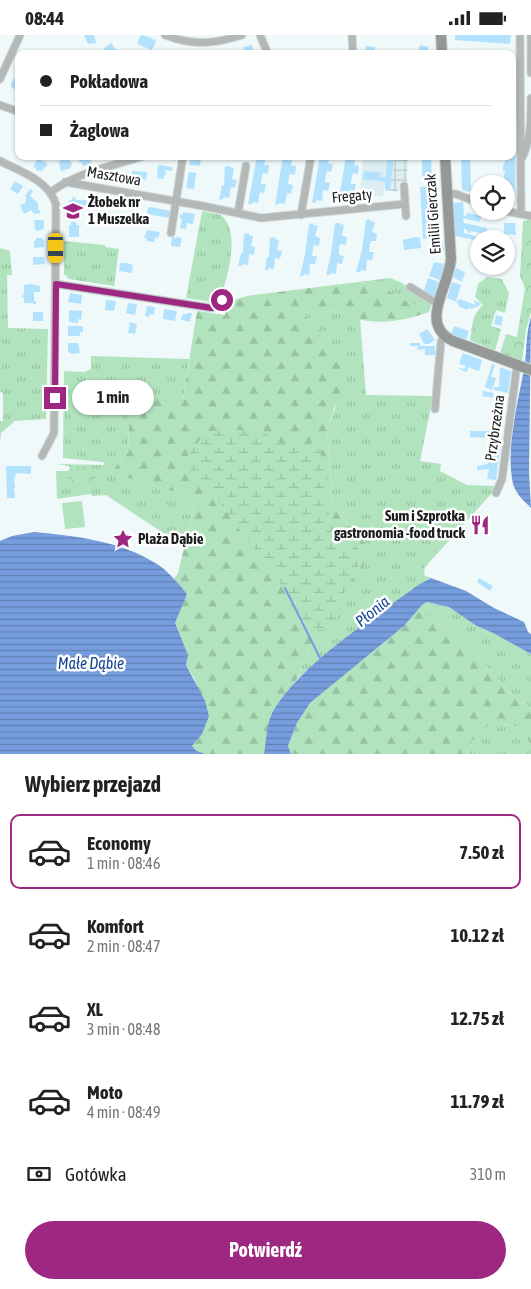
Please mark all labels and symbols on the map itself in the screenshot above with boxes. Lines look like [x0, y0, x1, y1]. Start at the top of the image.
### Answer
street label: Masztowa [86, 162, 142, 189]
street label: Emilii Gierczak [421, 173, 444, 255]
street label: Fregaty [331, 185, 373, 206]
place label: Żłobek nr 1 Muszelka [88, 193, 149, 227]
school or university icon: Żłobek nr 1 Muszelka [62, 200, 84, 222]
car [48, 233, 63, 263]
route start [211, 289, 233, 311]
callout: 1 min [72, 381, 155, 415]
route end [44, 387, 66, 409]
street label: Przybrzeżna [481, 394, 508, 462]
place label: Sum i Szprotka gastronomia -food truck [334, 507, 465, 541]
restaurant icon: Sum i Szprotka gastronomia -food truck [469, 514, 491, 536]
place icon: Plaża Dąbie [112, 528, 134, 550]
place label: Plaża Dąbie [138, 530, 204, 547]
water label: Płonia [351, 592, 393, 630]
water label: Małe Dąbie [58, 654, 124, 673]

